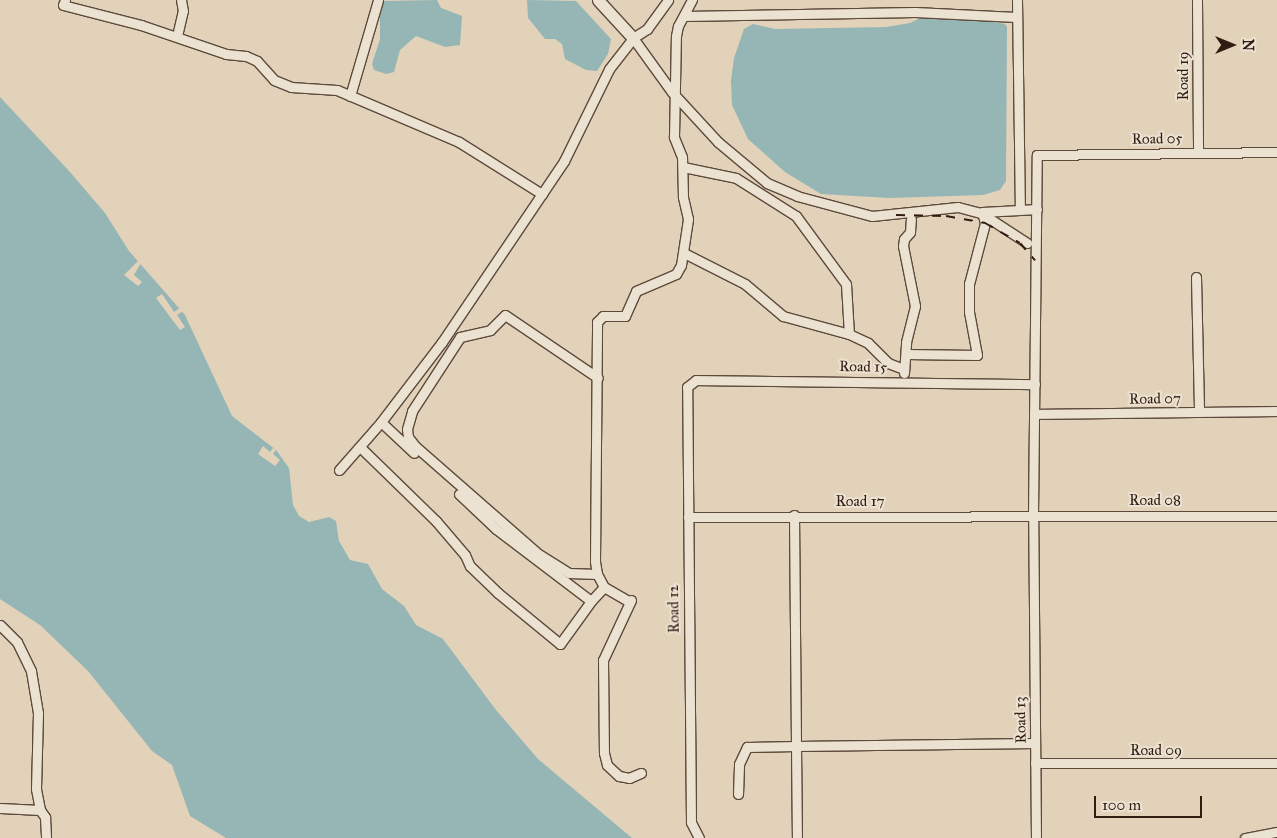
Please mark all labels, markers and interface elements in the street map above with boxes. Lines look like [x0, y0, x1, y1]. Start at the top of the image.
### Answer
north arrow [1207, 20, 1257, 70]
text: N [1239, 39, 1256, 51]
street label: Road 19 [1175, 51, 1193, 101]
street label: Road 05 [1131, 130, 1183, 148]
street label: Road 15 [839, 358, 887, 376]
street label: Road 07 [1129, 390, 1181, 408]
street label: Road 08 [1129, 492, 1181, 510]
street label: Road 17 [835, 493, 885, 511]
street label: Road 12 [665, 585, 683, 633]
street label: Road 13 [1012, 696, 1030, 744]
street label: Road 09 [1130, 742, 1182, 760]
scale bar [1097, 786, 1204, 818]
text: 100 m [1102, 796, 1141, 814]

